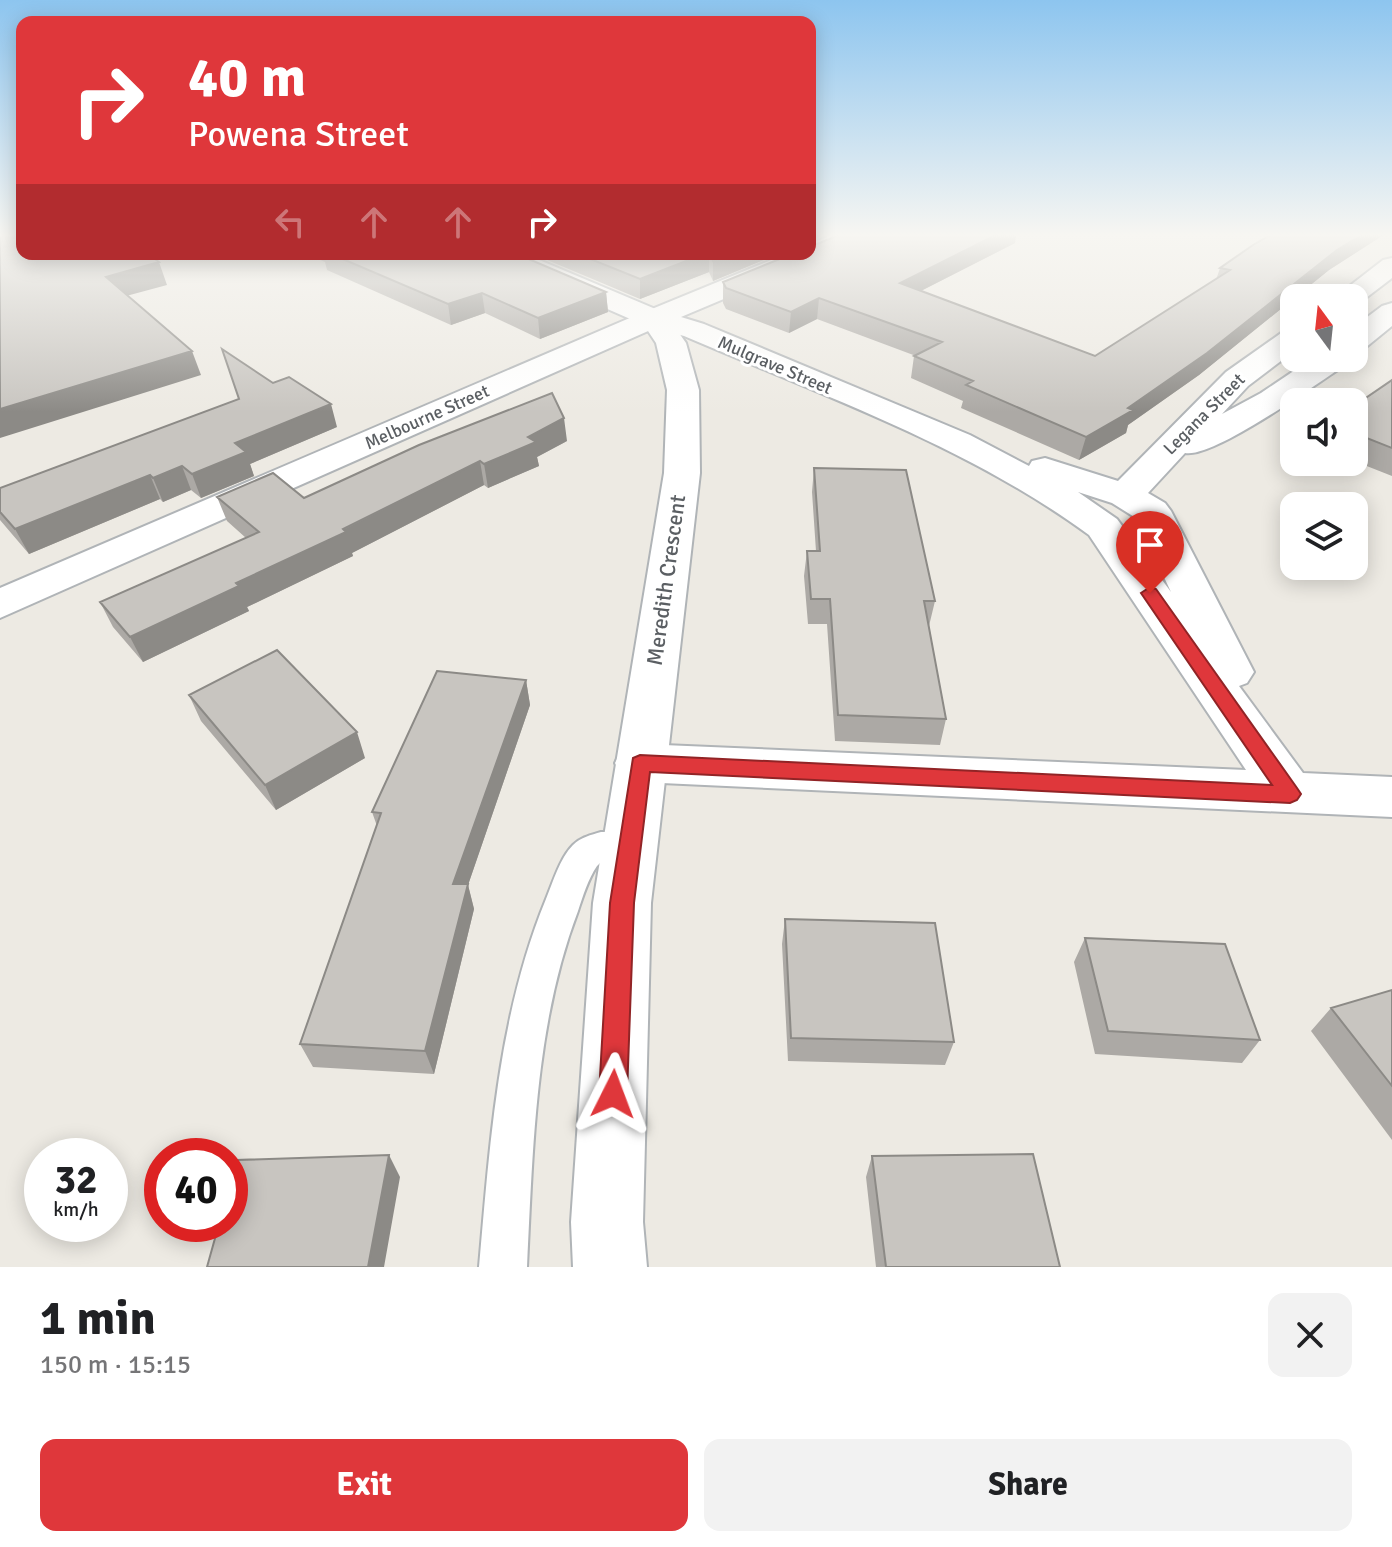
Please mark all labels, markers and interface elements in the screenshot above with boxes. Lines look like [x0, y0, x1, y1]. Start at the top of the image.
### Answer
text: 40 m [188, 43, 306, 112]
icon: right [56, 48, 160, 152]
text: Powena Street [188, 112, 409, 157]
icon: left [268, 200, 312, 244]
icon: ahead [352, 200, 396, 244]
icon: ahead [436, 200, 480, 244]
icon: right [520, 200, 564, 244]
north arrow [1280, 284, 1368, 372]
map controls [1280, 284, 1368, 580]
street label: Mulgrave Street [714, 331, 836, 399]
street label: Legana Street [1159, 369, 1249, 459]
street label: Melbourne Street [361, 380, 493, 454]
button: sound [1280, 388, 1368, 476]
button: layers [1280, 492, 1368, 580]
street label: Meredith Crescent [641, 493, 691, 667]
pin [1116, 511, 1184, 593]
icon: arrive [1128, 523, 1172, 567]
position arrow [571, 1052, 655, 1136]
speed limit sign: 40 [144, 1138, 248, 1242]
text: 32 [54, 1155, 98, 1205]
text: km/h [53, 1197, 99, 1222]
text: 1 min [40, 1289, 156, 1348]
button: close [1268, 1293, 1352, 1377]
text: 150 m · 15:15 [40, 1349, 191, 1381]
button: Exit [40, 1439, 688, 1531]
button: Share [704, 1439, 1352, 1531]

